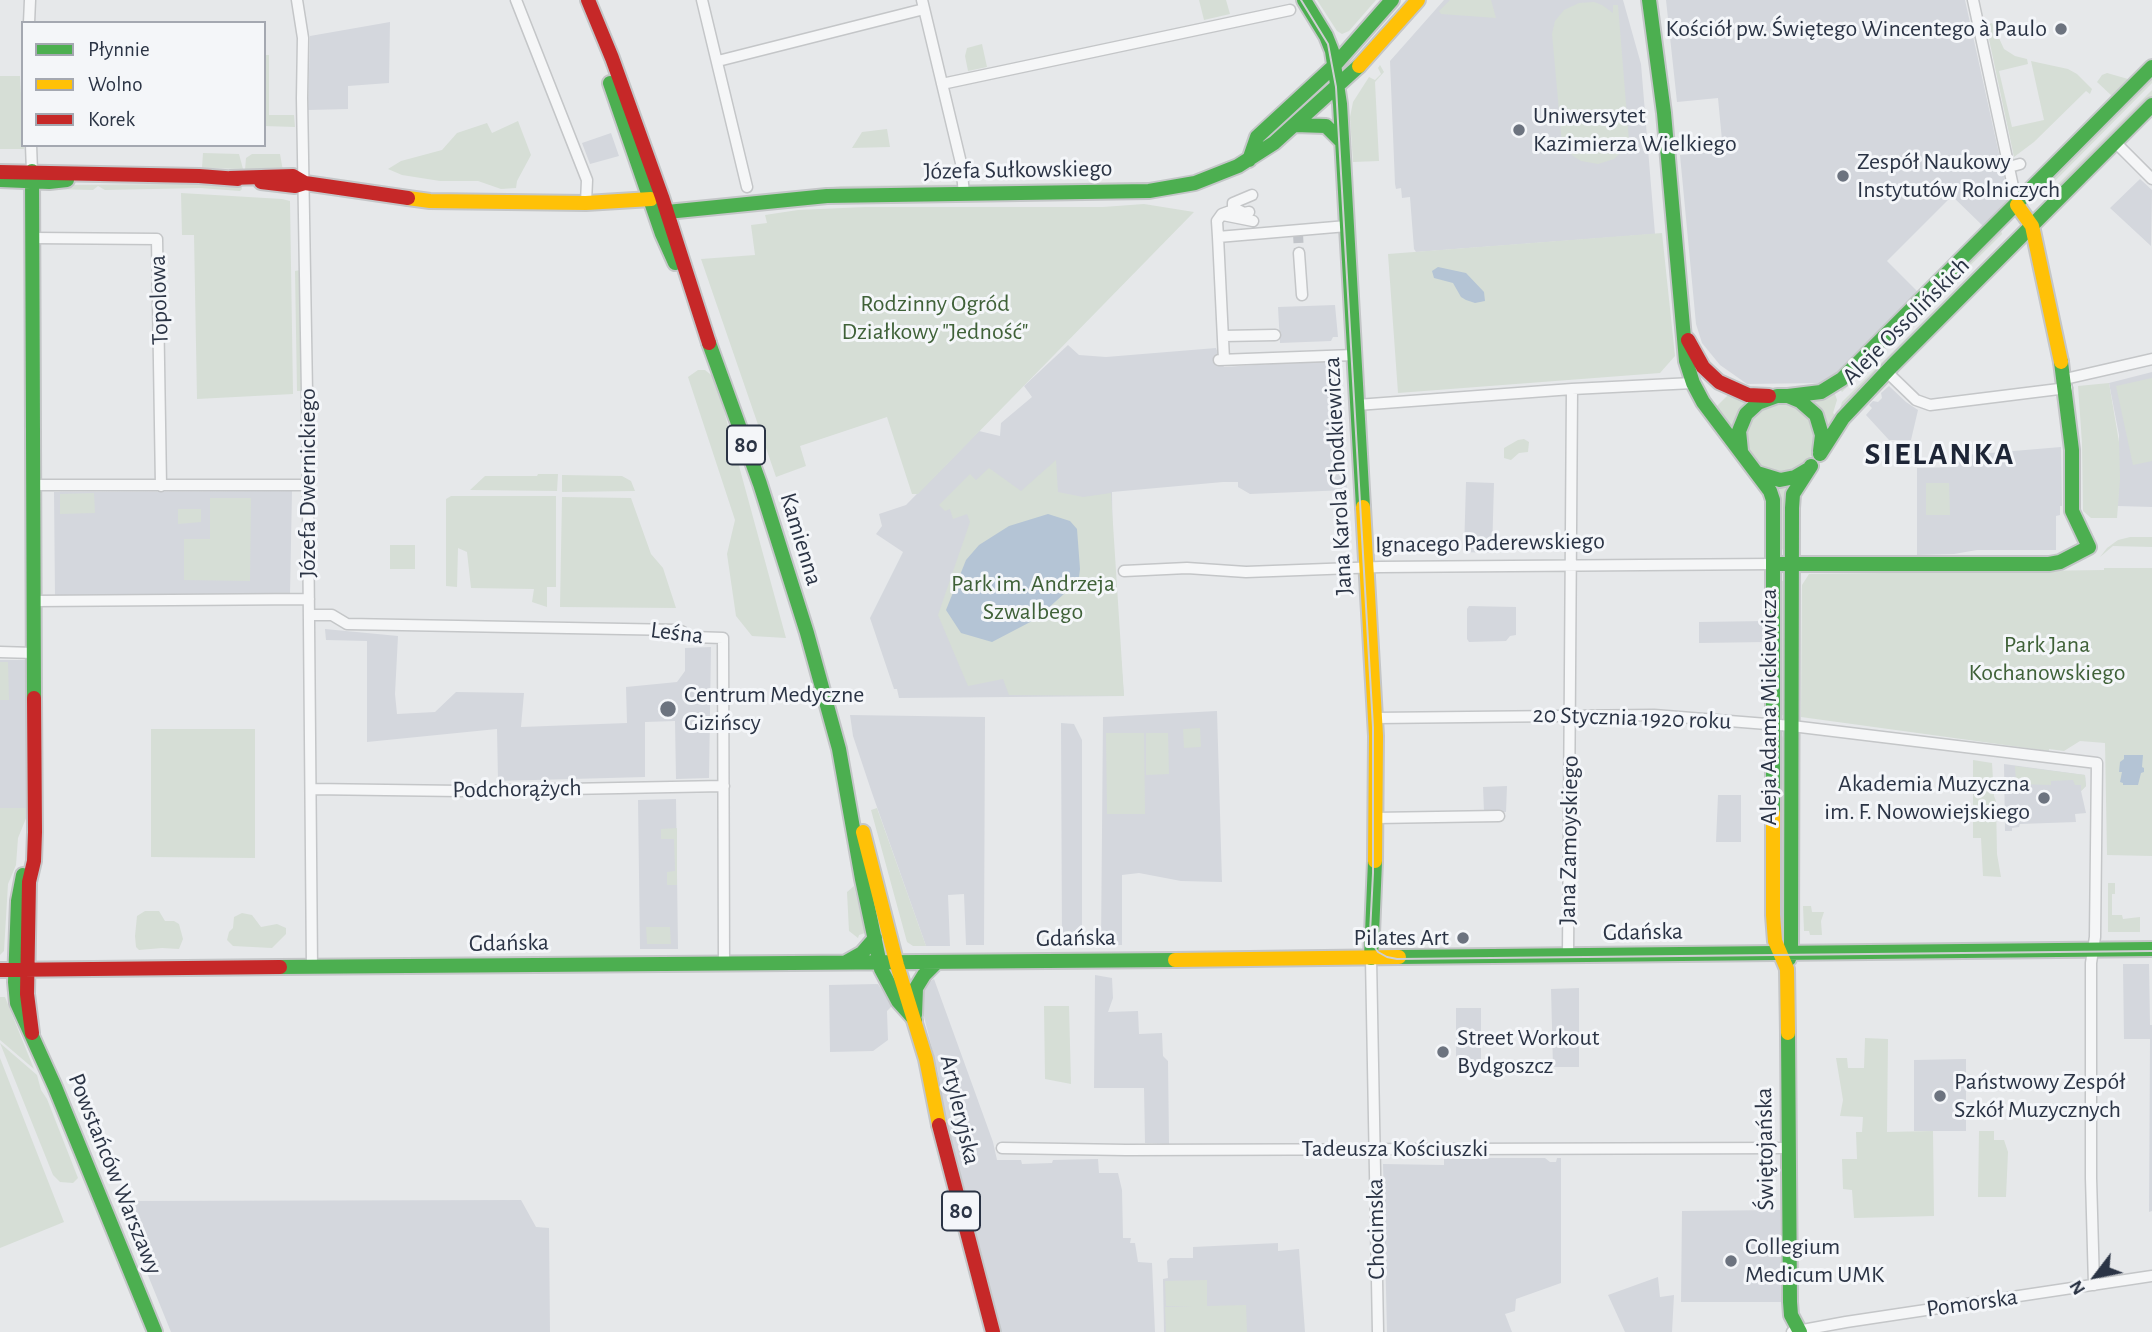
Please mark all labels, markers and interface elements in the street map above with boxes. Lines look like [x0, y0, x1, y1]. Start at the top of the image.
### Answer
place label: Kościół pw. Świętego Wincentego à Paulo [1666, 15, 2047, 43]
legend [21, 21, 266, 147]
marker: Kościół pw. Świętego Wincentego à Paulo [2053, 21, 2069, 37]
text: Płynnie [88, 39, 150, 60]
text: Wolno [88, 74, 142, 95]
place label: Uniwersytet Kazimierza Wielkiego [1533, 102, 1737, 158]
text: Korek [88, 109, 135, 130]
marker: Uniwersytet Kazimierza Wielkiego [1511, 122, 1527, 138]
place label: Zespół Naukowy Instytutów Rolniczych [1857, 148, 2060, 204]
street label: Józefa Sułkowskiego [923, 154, 1113, 186]
marker: Zespół Naukowy Instytutów Rolniczych [1835, 168, 1851, 184]
street label: Aleje Ossolińskich [1836, 251, 1976, 391]
street label: Topolowa [143, 254, 175, 346]
park label: Rodzinny Ogród Działkowy "Jedność" [841, 290, 1029, 346]
street label: Jana Karola Chodkiewicza [1317, 356, 1359, 596]
street label: Józefa Dwernickiego [294, 388, 322, 578]
road number: 80 [727, 426, 765, 464]
district label: SIELANKA [1866, 435, 2014, 473]
street label: Kamienna [773, 489, 829, 589]
street label: Ignacego Paderewskiego [1375, 527, 1605, 559]
park label: Park im. Andrzeja Szwalbego [951, 570, 1115, 626]
street label: Aleja Adama Mickiewicza [1755, 588, 1783, 826]
street label: Leśna [649, 615, 705, 651]
park label: Park Jana Kochanowskiego [1969, 631, 2125, 687]
place label: Centrum Medyczne Gizińscy [684, 681, 864, 737]
marker: Centrum Medyczne Gizińscy [658, 699, 678, 719]
street label: 20 Stycznia 1920 roku [1532, 700, 1732, 736]
street label: Jana Zamoyskiego [1553, 755, 1585, 925]
place label: Akademia Muzyczna im. F. Nowowiejskiego [1824, 770, 2030, 826]
street label: Podchorążych [452, 773, 582, 805]
marker: Akademia Muzyczna im. F. Nowowiejskiego [2036, 790, 2052, 806]
street label: Gdańska [1603, 917, 1683, 947]
street label: Gdańska [1036, 923, 1116, 953]
place label: Pilates Art [1353, 924, 1449, 952]
street label: Gdańska [469, 928, 549, 958]
marker: Pilates Art [1455, 930, 1471, 946]
place label: Street Workout Bydgoszcz [1457, 1024, 1599, 1080]
marker: Street Workout Bydgoszcz [1435, 1044, 1451, 1060]
street label: Artyleryjska [933, 1053, 987, 1167]
place label: Państwowy Zespół Szkół Muzycznych [1954, 1068, 2126, 1124]
street label: Powstańców Warszawy [61, 1069, 169, 1279]
street label: Świętojańska [1750, 1087, 1780, 1211]
marker: Państwowy Zespół Szkół Muzycznych [1932, 1088, 1948, 1104]
street label: Tadeusza Kościuszki [1302, 1135, 1488, 1163]
street label: Chocimska [1361, 1178, 1391, 1280]
road number: 80 [942, 1192, 980, 1230]
place label: Collegium Medicum UMK [1745, 1233, 1884, 1289]
north arrow [2061, 1241, 2131, 1311]
marker: Collegium Medicum UMK [1723, 1253, 1739, 1269]
text: N [2066, 1277, 2089, 1298]
street label: Pomorska [1924, 1282, 2020, 1324]

